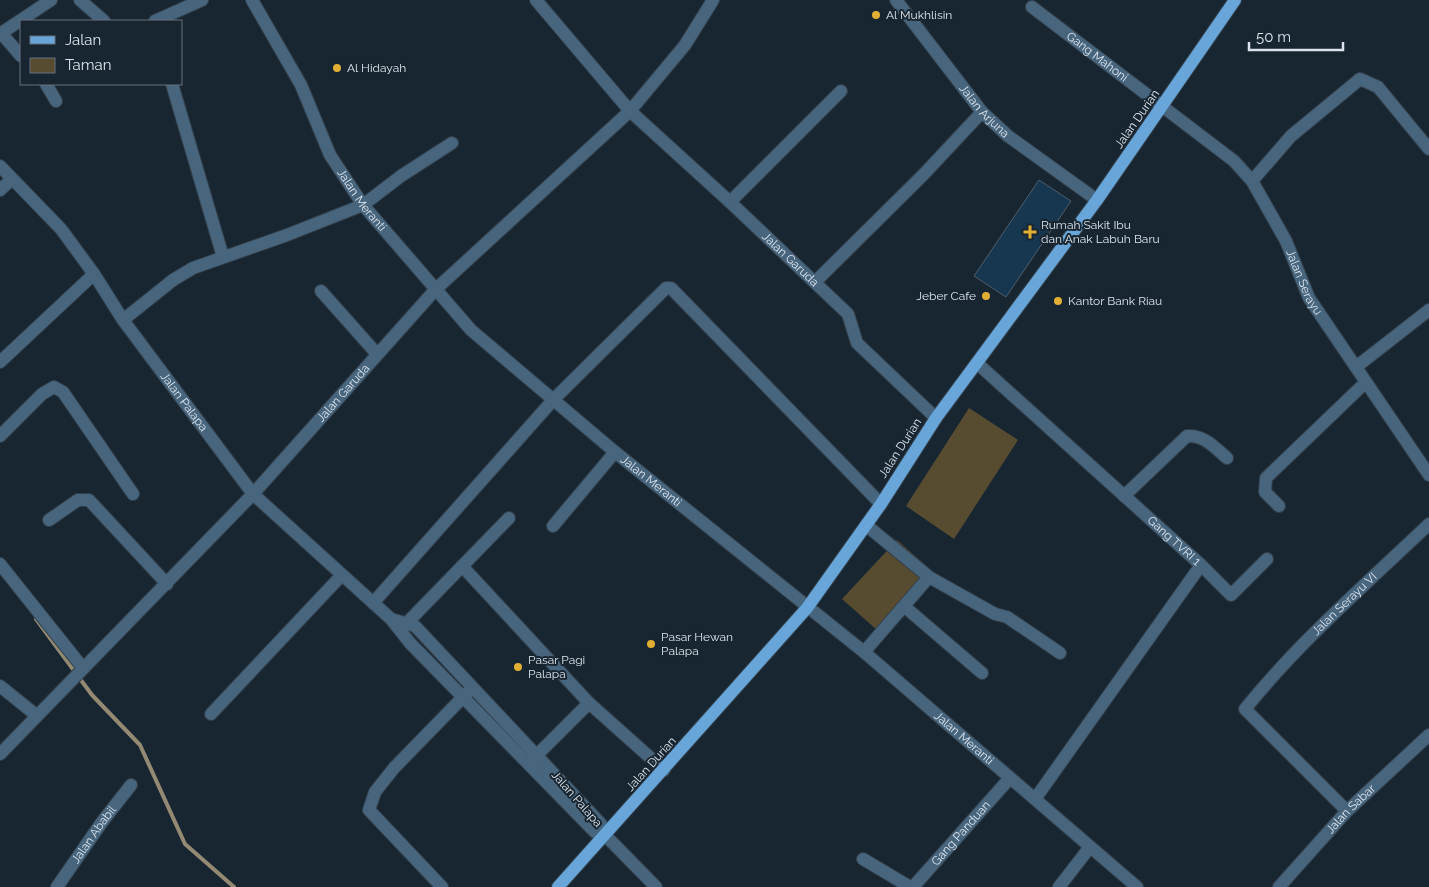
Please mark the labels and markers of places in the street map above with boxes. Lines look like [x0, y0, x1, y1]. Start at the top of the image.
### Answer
place label: Al Mukhlisin [886, 8, 952, 22]
marker: Al Mukhlisin [870, 9, 882, 21]
place label: Al Hidayah [347, 61, 406, 75]
marker: Al Hidayah [331, 62, 343, 74]
place label: Rumah Sakit Ibu dan Anak Labuh Baru [1041, 218, 1160, 246]
marker: Rumah Sakit Ibu dan Anak Labuh Baru [1023, 225, 1037, 239]
place label: Jeber Cafe [916, 289, 976, 303]
marker: Jeber Cafe [980, 290, 992, 302]
place label: Kantor Bank Riau [1068, 294, 1162, 308]
marker: Kantor Bank Riau [1052, 295, 1064, 307]
place label: Pasar Hewan Palapa [661, 630, 733, 658]
marker: Pasar Hewan Palapa [645, 638, 657, 650]
place label: Pasar Pagi Palapa [528, 653, 585, 681]
marker: Pasar Pagi Palapa [512, 661, 524, 673]

